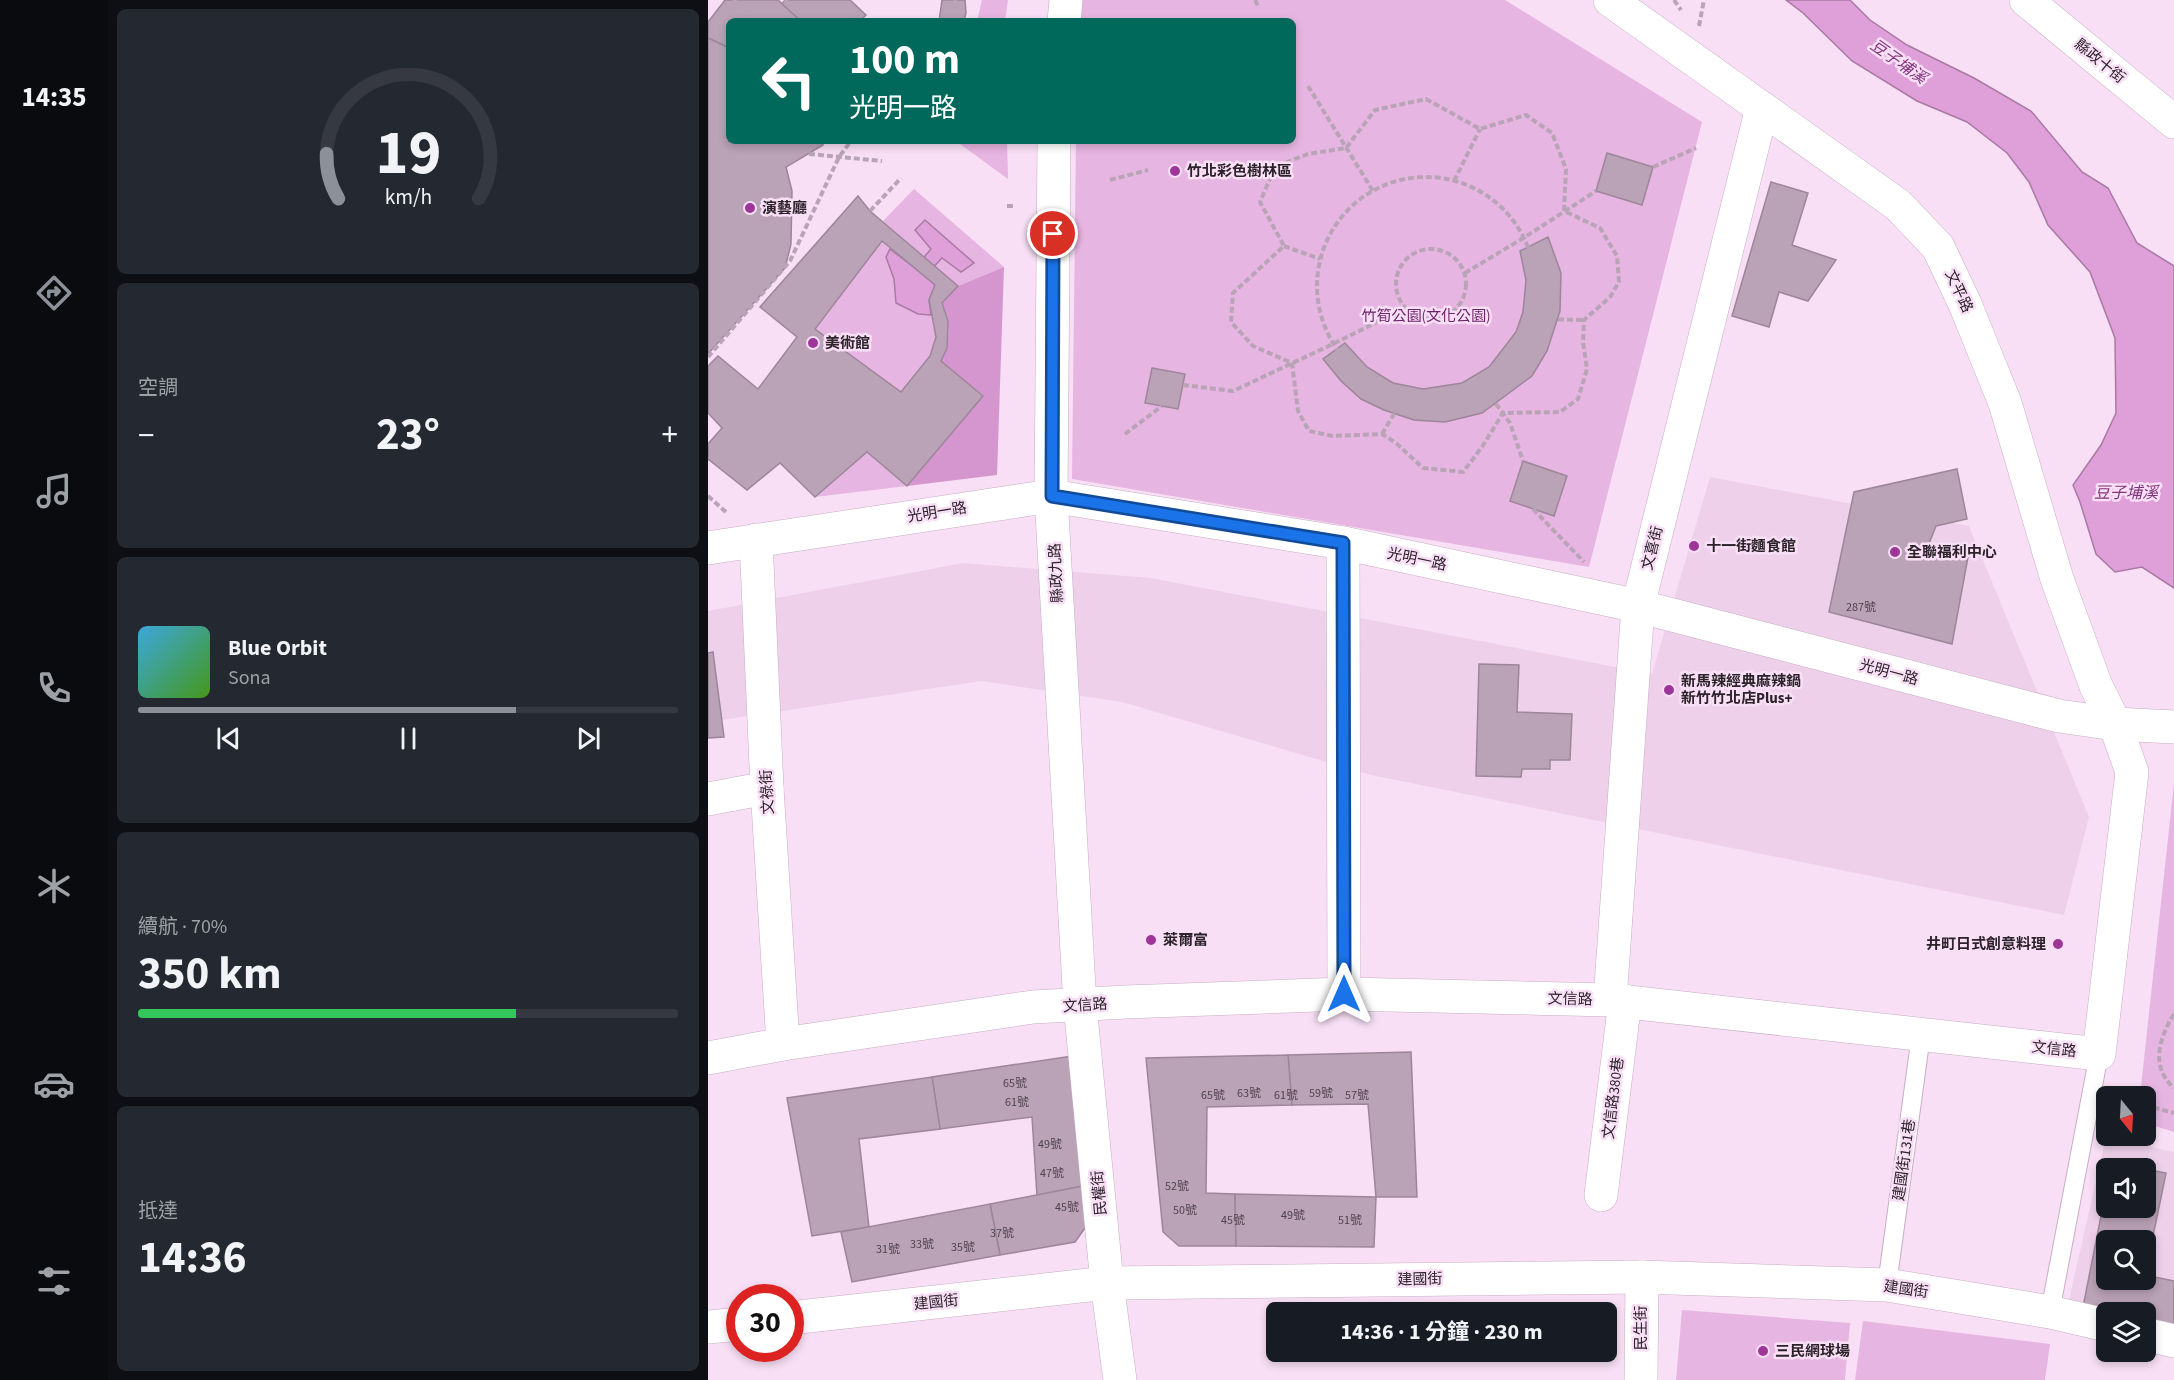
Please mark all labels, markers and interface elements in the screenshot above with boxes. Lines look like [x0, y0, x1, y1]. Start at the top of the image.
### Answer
text: 100 m [849, 30, 960, 90]
water label: 豆子埔溪 [1866, 34, 1933, 90]
street label: 縣政十街 [2070, 34, 2130, 88]
icon: left [750, 42, 828, 120]
text: 14:35 [21, 78, 87, 117]
text: 光明一路 [849, 89, 957, 128]
text: 19 [375, 109, 441, 198]
place label: 竹北彩色樹林區 [1187, 161, 1292, 182]
marker: 竹北彩色樹林區 [1168, 164, 1182, 178]
text: km/h [384, 182, 432, 213]
place label: 演藝廳 [762, 198, 807, 219]
marker: 演藝廳 [743, 201, 757, 215]
pin [1027, 208, 1078, 259]
icon: arrive [1036, 217, 1069, 250]
street label: 文平路 [1940, 266, 1978, 316]
icon: directions [33, 272, 75, 314]
park label: 竹筍公園(文化公園) [1361, 306, 1491, 327]
place label: 美術館 [825, 333, 870, 354]
marker: 美術館 [806, 336, 820, 350]
text: 空調 [138, 374, 178, 402]
text: 23° [376, 403, 440, 467]
text: − [138, 412, 154, 459]
text: + [662, 412, 678, 459]
icon: music [33, 470, 75, 512]
water label: 豆子埔溪 [2094, 482, 2160, 504]
street label: 光明一路 [906, 497, 968, 528]
street label: 文喜街 [1637, 524, 1668, 573]
place label: 十一街麵食館 [1706, 536, 1796, 557]
marker: 十一街麵食館 [1687, 539, 1701, 553]
street label: 縣政九路 [1044, 542, 1069, 603]
place label: 全聯福利中心 [1907, 542, 1997, 563]
street label: 光明一路 [1385, 543, 1448, 576]
marker: 全聯福利中心 [1888, 545, 1902, 559]
house number: 287號 [1846, 599, 1876, 616]
text: Blue Orbit [228, 632, 327, 664]
street label: 光明一路 [1857, 655, 1921, 690]
text: Sona [228, 664, 271, 692]
icon: phone [33, 667, 75, 709]
place label: 新馬辣經典麻辣鍋 新竹竹北店Plus+ [1681, 671, 1801, 709]
marker: 新馬辣經典麻辣鍋 新竹竹北店Plus+ [1662, 683, 1676, 697]
icon: previous [212, 722, 245, 755]
icon: pause [392, 722, 425, 755]
icon: next [572, 722, 605, 755]
street label: 文祿街 [756, 769, 779, 815]
icon: climate [33, 865, 75, 907]
text: 續航 · 70% [138, 913, 227, 941]
place label: 萊爾富 [1163, 930, 1208, 951]
marker: 萊爾富 [1144, 933, 1158, 947]
place label: 井町日式創意料理 [1926, 934, 2046, 955]
marker: 井町日式創意料理 [2051, 937, 2065, 951]
text: 350 km [138, 942, 282, 1006]
position arrow [1312, 962, 1376, 1026]
street label: 文信路 [1547, 989, 1593, 1010]
street label: 文信路 [1062, 993, 1108, 1018]
street label: 文信路 [2030, 1037, 2077, 1062]
street label: 文信路380巷 [1598, 1056, 1629, 1140]
icon: car [33, 1063, 75, 1105]
house number: 65號 [1003, 1075, 1027, 1092]
house number: 63號 [1237, 1085, 1261, 1102]
house number: 59號 [1309, 1085, 1333, 1102]
north arrow [2096, 1086, 2156, 1146]
map controls [2096, 1086, 2156, 1362]
house number: 65號 [1201, 1087, 1225, 1104]
house number: 61號 [1274, 1087, 1298, 1104]
house number: 57號 [1345, 1087, 1369, 1104]
house number: 61號 [1005, 1094, 1029, 1111]
street label: 建國街131巷 [1888, 1118, 1921, 1202]
house number: 49號 [1038, 1136, 1062, 1153]
button: sound [2096, 1158, 2156, 1218]
house number: 47號 [1040, 1165, 1064, 1182]
street label: 民權街 [1087, 1170, 1112, 1216]
house number: 52號 [1165, 1178, 1189, 1195]
text: 抵達 [138, 1197, 178, 1225]
house number: 45號 [1055, 1199, 1079, 1216]
house number: 50號 [1173, 1202, 1197, 1219]
house number: 49號 [1281, 1207, 1305, 1224]
house number: 45號 [1221, 1212, 1245, 1229]
house number: 51號 [1338, 1212, 1362, 1229]
house number: 37號 [990, 1225, 1014, 1242]
text: 14:36 [138, 1226, 247, 1290]
button: search [2096, 1230, 2156, 1290]
house number: 33號 [910, 1236, 934, 1253]
house number: 35號 [951, 1239, 975, 1256]
house number: 31號 [876, 1241, 900, 1258]
icon: filters [33, 1260, 75, 1302]
street label: 建國街 [1397, 1269, 1443, 1290]
street label: 建國街 [1882, 1276, 1930, 1303]
speed limit sign: 30 [726, 1284, 804, 1362]
street label: 建國街 [913, 1290, 960, 1315]
button: layers [2096, 1302, 2156, 1362]
street label: 民生街 [1631, 1305, 1652, 1351]
text: 14:36 · 1 分鐘 · 230 m [1341, 1316, 1542, 1348]
place label: 三民網球場 [1775, 1341, 1850, 1362]
marker: 三民網球場 [1756, 1344, 1770, 1358]

